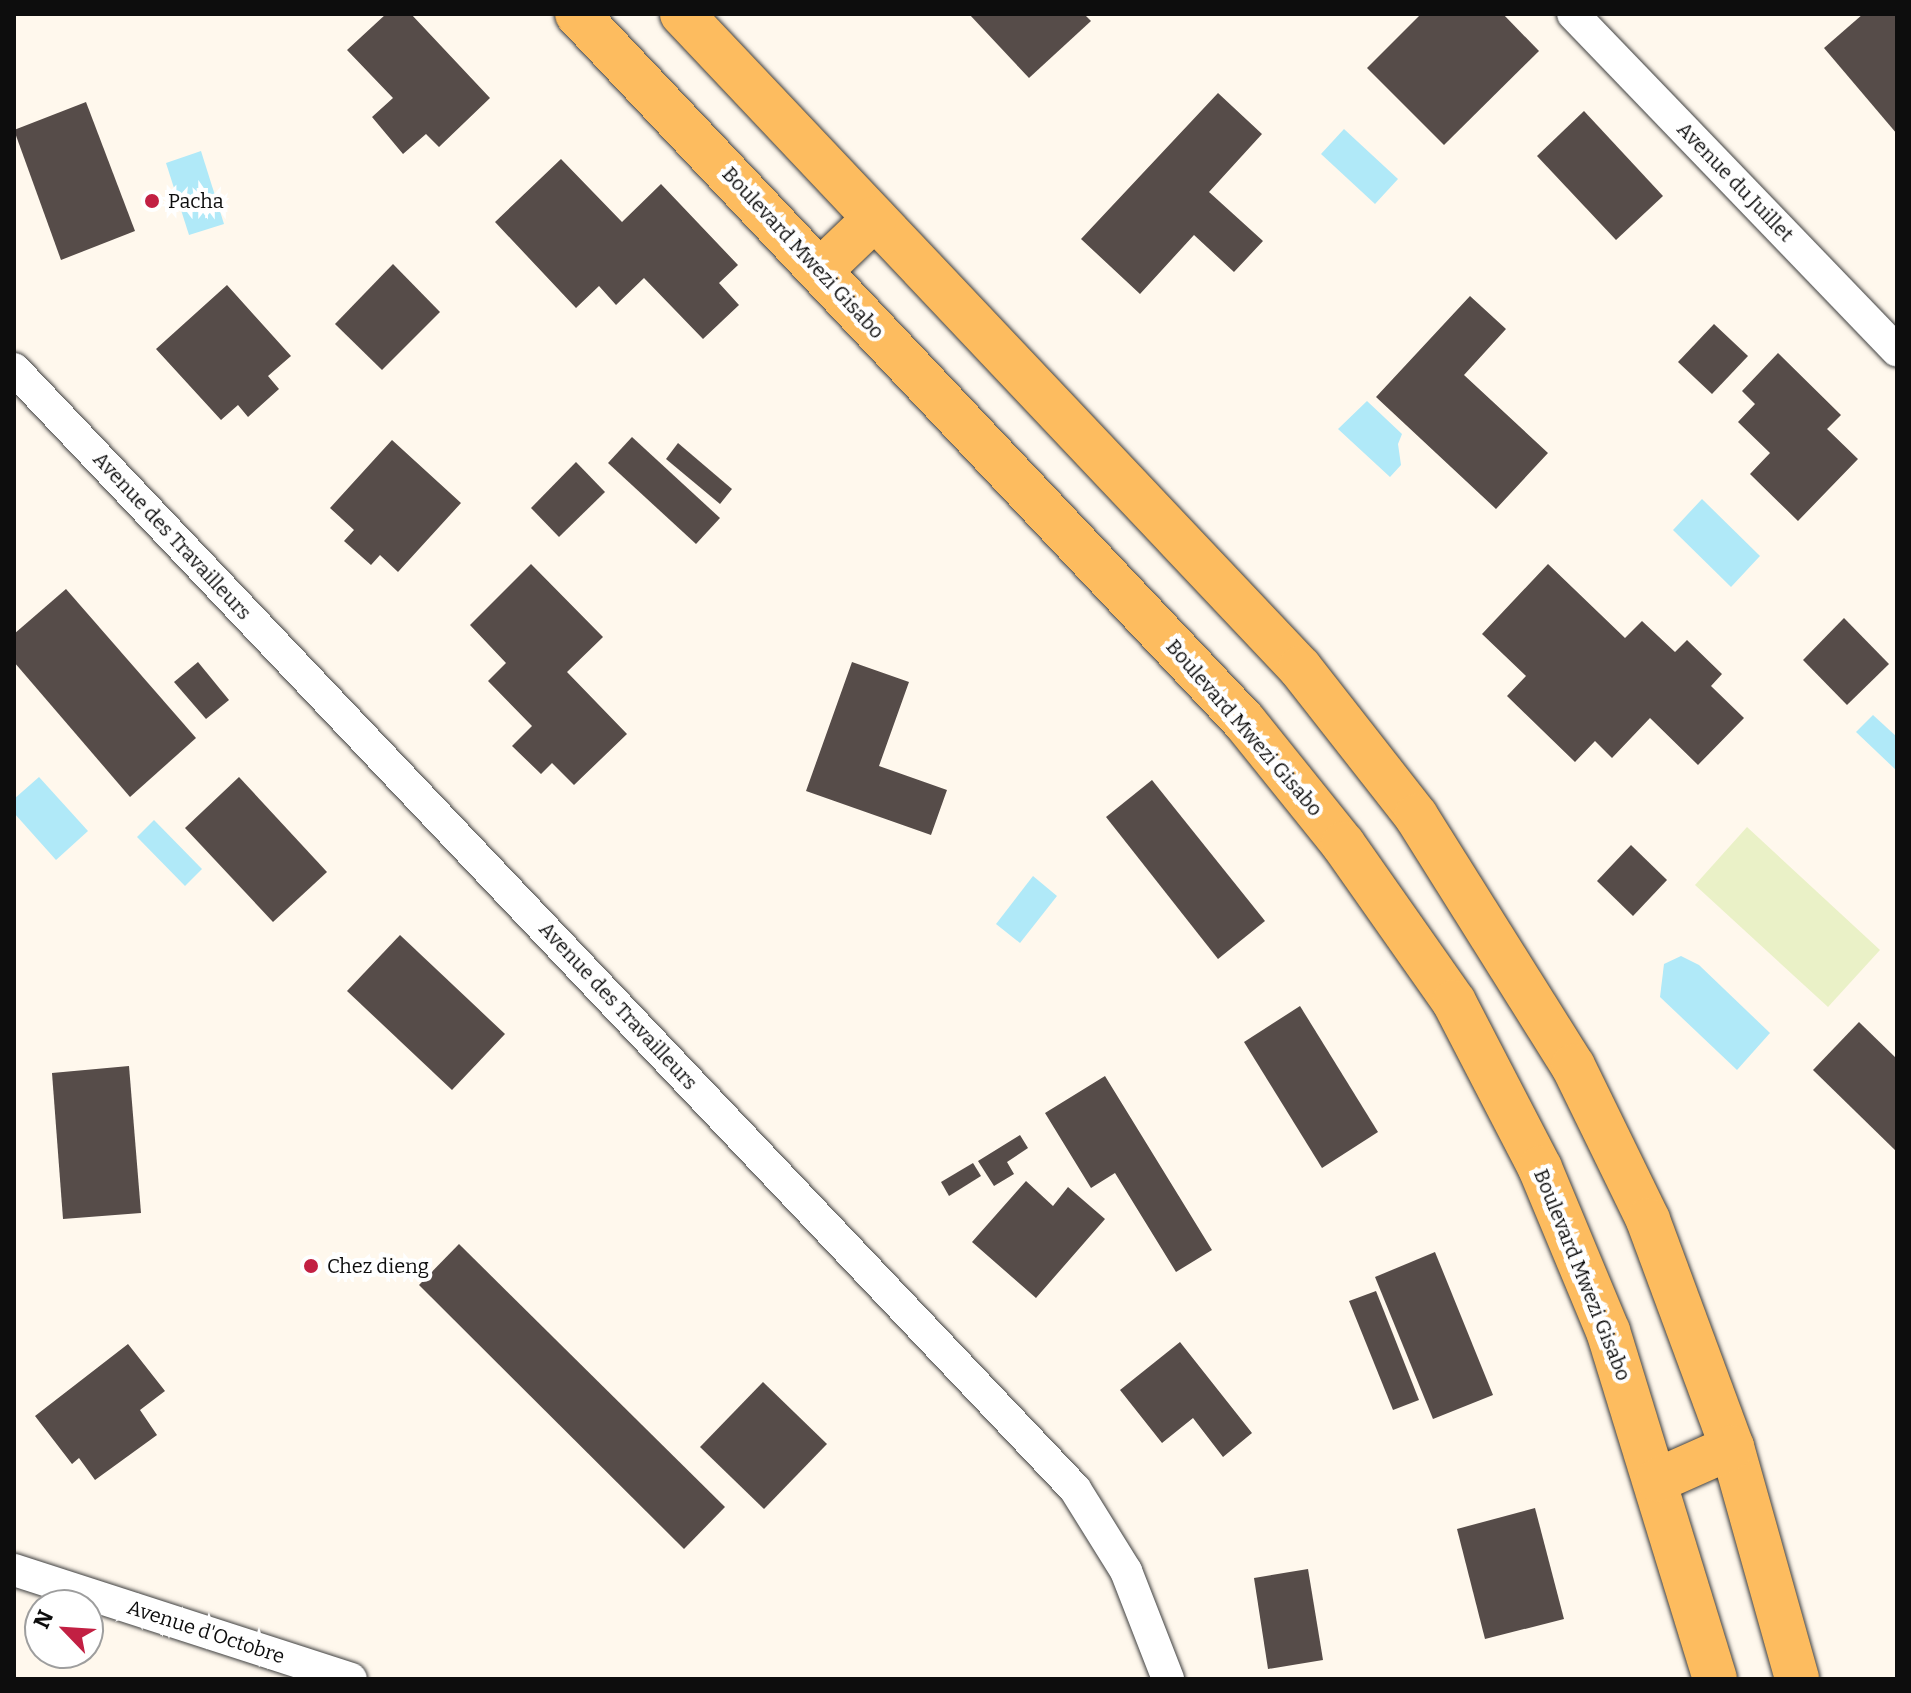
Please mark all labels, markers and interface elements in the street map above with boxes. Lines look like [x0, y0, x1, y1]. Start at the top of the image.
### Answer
street label: Avenue du Juillet [1672, 117, 1798, 247]
street label: Boulevard Mwezi Gisabo [717, 162, 889, 344]
place label: Pacha [168, 189, 224, 213]
marker: Pacha [143, 192, 161, 210]
street label: Avenue des Travailleurs [88, 447, 256, 625]
street label: Boulevard Mwezi Gisabo [1161, 635, 1327, 821]
street label: Avenue des Travailleurs [534, 917, 702, 1095]
street label: Boulevard Mwezi Gisabo [1529, 1166, 1635, 1384]
place label: Chez dieng [327, 1254, 429, 1278]
marker: Chez dieng [302, 1257, 320, 1275]
north arrow [24, 1589, 104, 1669]
street label: Avenue d'Octobre [124, 1595, 288, 1669]
text: N [28, 1606, 59, 1633]

